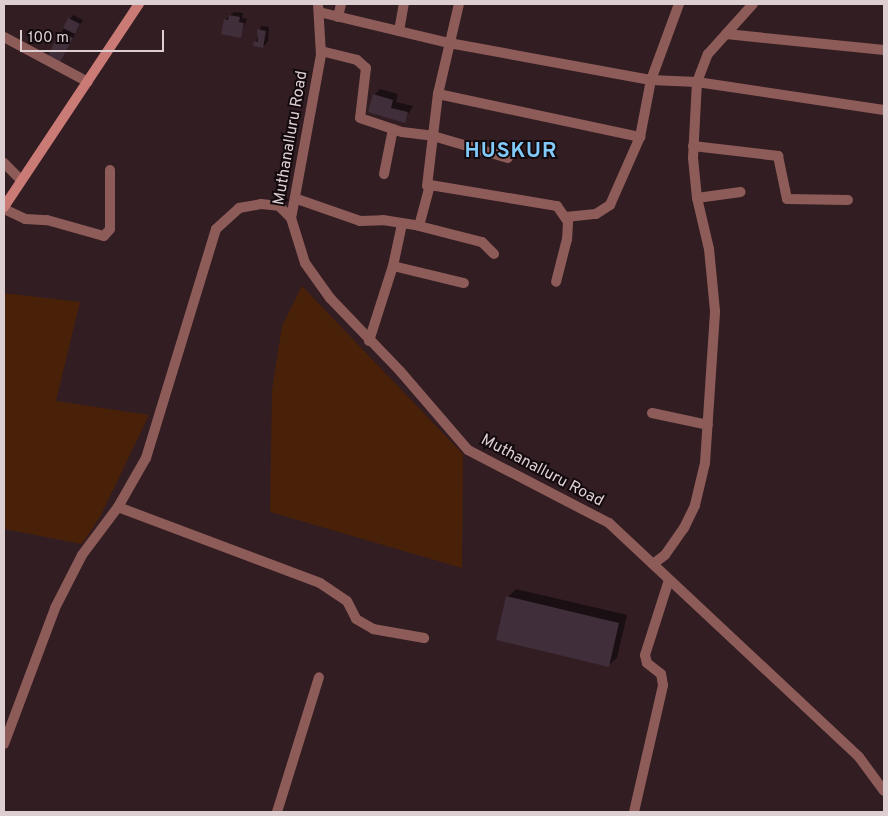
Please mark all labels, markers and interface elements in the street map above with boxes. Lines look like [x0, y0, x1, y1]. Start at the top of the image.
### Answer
scale bar [22, 20, 166, 52]
text: 100 m [28, 29, 69, 48]
street label: Muthanalluru Road [270, 69, 312, 207]
district label: HUSKUR [464, 139, 558, 165]
street label: Muthanalluru Road [477, 431, 607, 511]

